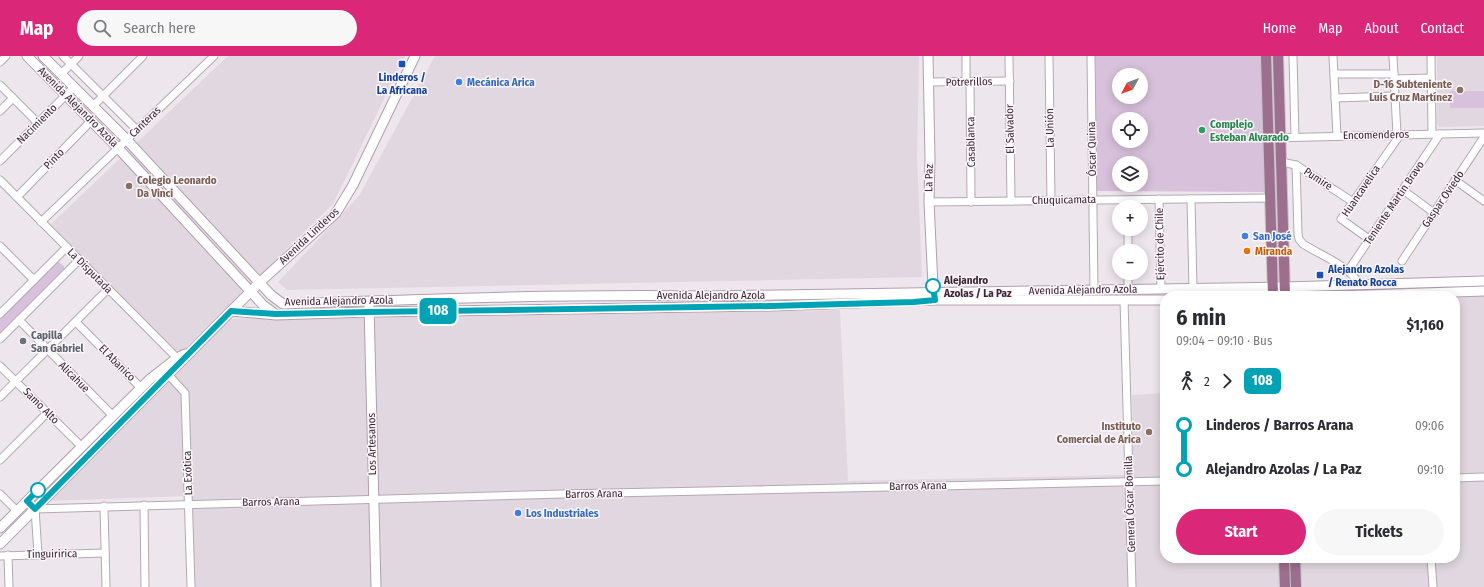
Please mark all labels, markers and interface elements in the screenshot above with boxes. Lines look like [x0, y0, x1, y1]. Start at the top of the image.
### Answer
search box [77, 10, 357, 46]
text: Map [20, 17, 53, 40]
icon: search [91, 17, 113, 39]
text: Search here [123, 19, 196, 37]
text: Home [1263, 20, 1296, 37]
text: Map [1318, 20, 1342, 37]
text: About [1364, 20, 1399, 37]
text: Contact [1421, 20, 1464, 37]
marker: Linderos / La Africana [397, 59, 407, 69]
street label: Avenida Alejandro Azola [35, 64, 121, 150]
north arrow [1112, 68, 1148, 104]
map controls [1112, 68, 1148, 280]
place label: Linderos / La Africana [377, 71, 428, 97]
street label: Potrerillos [946, 75, 993, 89]
place label: Mecánica Arica [467, 76, 535, 89]
marker: Mecánica Arica [454, 77, 464, 87]
place label: D-16 Subteniente Luis Cruz Martínez [1369, 78, 1452, 104]
marker: D-16 Subteniente Luis Cruz Martínez [1455, 85, 1465, 95]
street label: Nacimiento [14, 101, 60, 147]
street label: Canteras [126, 104, 164, 140]
street label: El Salvador [1003, 104, 1017, 154]
street label: La Unión [1043, 108, 1057, 148]
button: locate [1112, 112, 1148, 148]
street label: Casablanca [964, 117, 978, 167]
place label: Complejo Esteban Alvarado [1210, 118, 1289, 144]
street label: Óscar Quina [1084, 122, 1099, 176]
marker: Complejo Esteban Alvarado [1197, 125, 1207, 135]
street label: Encomenderos [1343, 128, 1409, 142]
street label: Pinto [41, 146, 67, 172]
button: layers [1112, 156, 1148, 192]
street label: Teniente Martín Bravo [1361, 158, 1427, 247]
street label: La Paz [922, 163, 936, 192]
street label: Huancavelica [1339, 163, 1383, 219]
street label: Pumire [1301, 165, 1335, 193]
street label: Gaspar Oviedo [1419, 168, 1467, 230]
place label: Colegio Leonardo Da Vinci [137, 174, 217, 200]
marker: Colegio Leonardo Da Vinci [124, 181, 134, 191]
street label: Chuquicamata [1032, 193, 1096, 207]
button: + [1112, 200, 1148, 236]
street label: Avenida Linderos [276, 205, 342, 267]
street label: Ejército de Chile [1153, 208, 1167, 280]
place label: San José [1253, 230, 1292, 243]
marker: San José [1240, 231, 1250, 241]
button: − [1112, 244, 1148, 280]
place label: Miranda [1255, 245, 1293, 258]
street label: La Disputada [65, 246, 115, 296]
marker: Miranda [1242, 246, 1252, 256]
place label: Alejandro Azolas / Renato Rocca [1327, 263, 1404, 289]
marker: Alejandro Azolas / Renato Rocca [1315, 270, 1325, 280]
place label: Alejandro Azolas / La Paz [943, 274, 1012, 300]
marker: Alejandro Azolas / La Paz [925, 278, 941, 294]
street label: Avenida Alejandro Azola [1029, 283, 1137, 297]
street label: Avenida Alejandro Azola [657, 289, 765, 302]
street label: Avenida Alejandro Azola [285, 294, 393, 308]
line badge: 108 [415, 298, 461, 324]
text: 108 [428, 302, 448, 319]
text: 6 min [1176, 304, 1226, 331]
text: $1,160 [1406, 316, 1444, 334]
place label: Capilla San Gabriel [31, 329, 85, 355]
text: 09:04 – 09:10 · Bus [1176, 333, 1272, 348]
marker: Capilla San Gabriel [18, 336, 28, 346]
street label: El Abanico [96, 342, 138, 384]
street label: Alicahue [56, 359, 92, 395]
icon: walk [1176, 370, 1198, 392]
icon: forward [1216, 370, 1238, 392]
text: 108 [1252, 372, 1273, 389]
text: 2 [1204, 374, 1210, 389]
street label: Samo Alto [20, 385, 62, 427]
street label: Los Artesanos [365, 412, 379, 475]
text: Linderos / Barros Arana [1206, 416, 1353, 434]
text: 09:06 [1415, 418, 1444, 433]
place label: Instituto Comercial de Arica [1057, 420, 1142, 446]
marker: Instituto Comercial de Arica [1144, 427, 1154, 437]
street label: La Exótica [181, 450, 195, 496]
street label: General Óscar Bonilla [1121, 455, 1138, 553]
text: Alejandro Azolas / La Paz [1206, 460, 1362, 478]
text: 09:10 [1417, 462, 1444, 477]
street label: Barros Arana [889, 479, 947, 493]
unlabelled marker [30, 482, 46, 498]
street label: Barros Arana [565, 487, 623, 501]
street label: Barros Arana [242, 495, 300, 509]
place label: Los Industriales [526, 507, 599, 520]
marker: Los Industriales [513, 508, 523, 518]
button: Start [1176, 509, 1306, 555]
button: Tickets [1314, 509, 1444, 555]
street label: Tinguiririca [27, 547, 77, 561]

